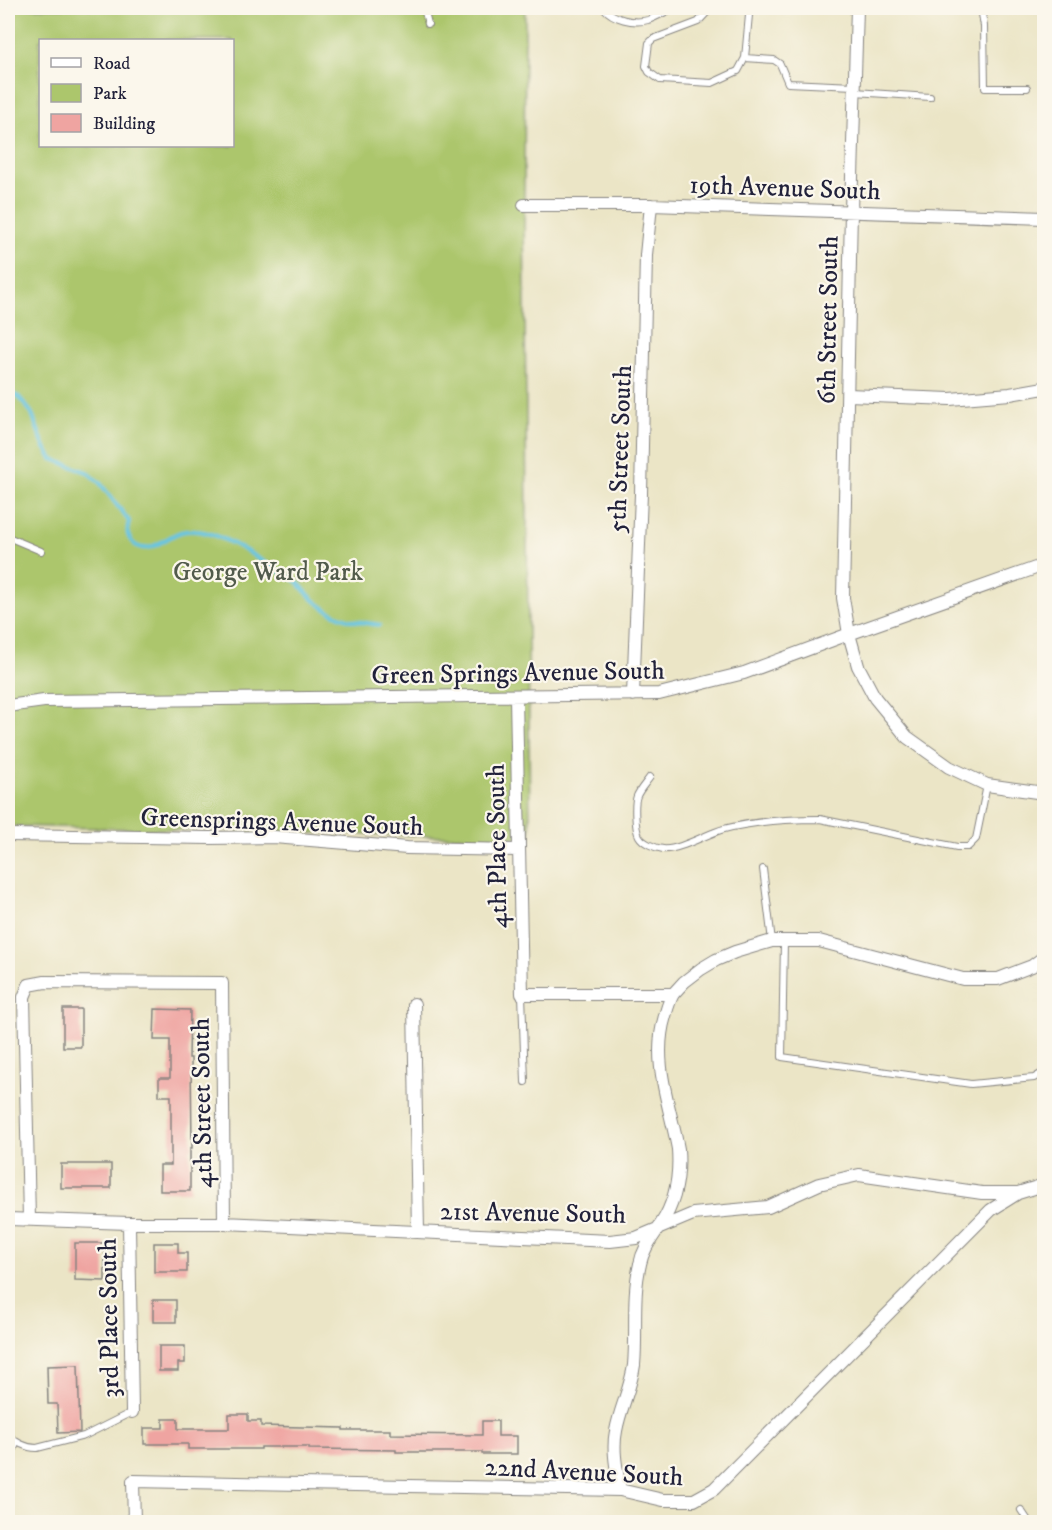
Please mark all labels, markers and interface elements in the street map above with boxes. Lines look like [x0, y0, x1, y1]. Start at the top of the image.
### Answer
legend [39, 39, 234, 147]
text: Road [93, 53, 130, 75]
text: Park [93, 83, 127, 105]
text: Building [93, 113, 155, 135]
street label: 19th Avenue South [689, 169, 881, 208]
street label: 6th Street South [811, 235, 846, 405]
street label: 5th Street South [601, 364, 640, 534]
park label: George Ward Park [173, 556, 363, 589]
street label: Green Springs Avenue South [371, 654, 665, 693]
street label: 4th Place South [480, 763, 515, 929]
street label: Greensprings Avenue South [140, 801, 424, 844]
street label: 4th Street South [185, 1017, 220, 1188]
street label: 21st Avenue South [440, 1195, 627, 1232]
street label: 3rd Place South [92, 1237, 127, 1398]
street label: 22nd Avenue South [484, 1451, 684, 1494]

